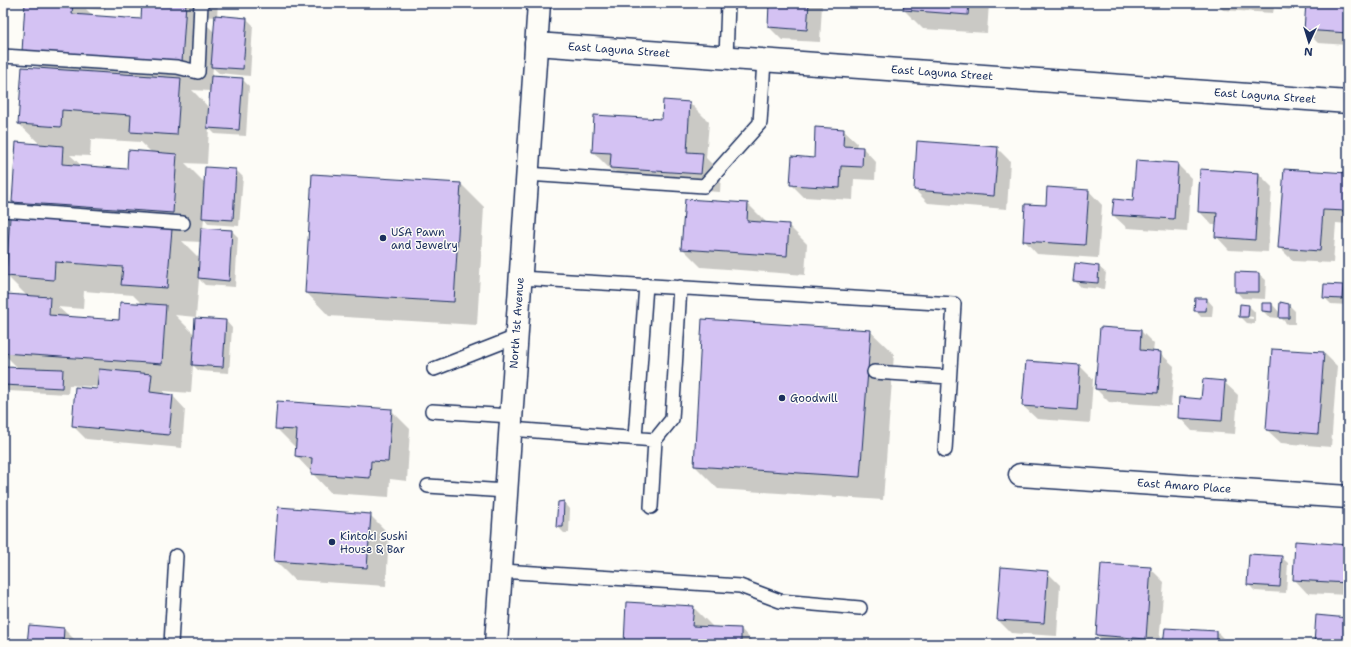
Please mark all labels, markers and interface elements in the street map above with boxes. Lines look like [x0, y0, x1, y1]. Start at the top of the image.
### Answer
north arrow [1289, 22, 1329, 62]
street label: East Laguna Street [567, 39, 671, 61]
text: N [1303, 44, 1313, 59]
street label: East Laguna Street [890, 62, 994, 84]
street label: East Laguna Street [1213, 85, 1317, 107]
place label: USA Pawn and Jewelry [391, 225, 458, 253]
marker: USA Pawn and Jewelry [378, 233, 388, 243]
street label: North 1st Avenue [506, 277, 528, 369]
place label: Goodwill [790, 391, 838, 406]
marker: Goodwill [777, 393, 787, 403]
street label: East Amaro Place [1136, 475, 1232, 497]
place label: Kintoki Sushi House & Bar [340, 529, 408, 557]
marker: Kintoki Sushi House & Bar [327, 537, 337, 547]

